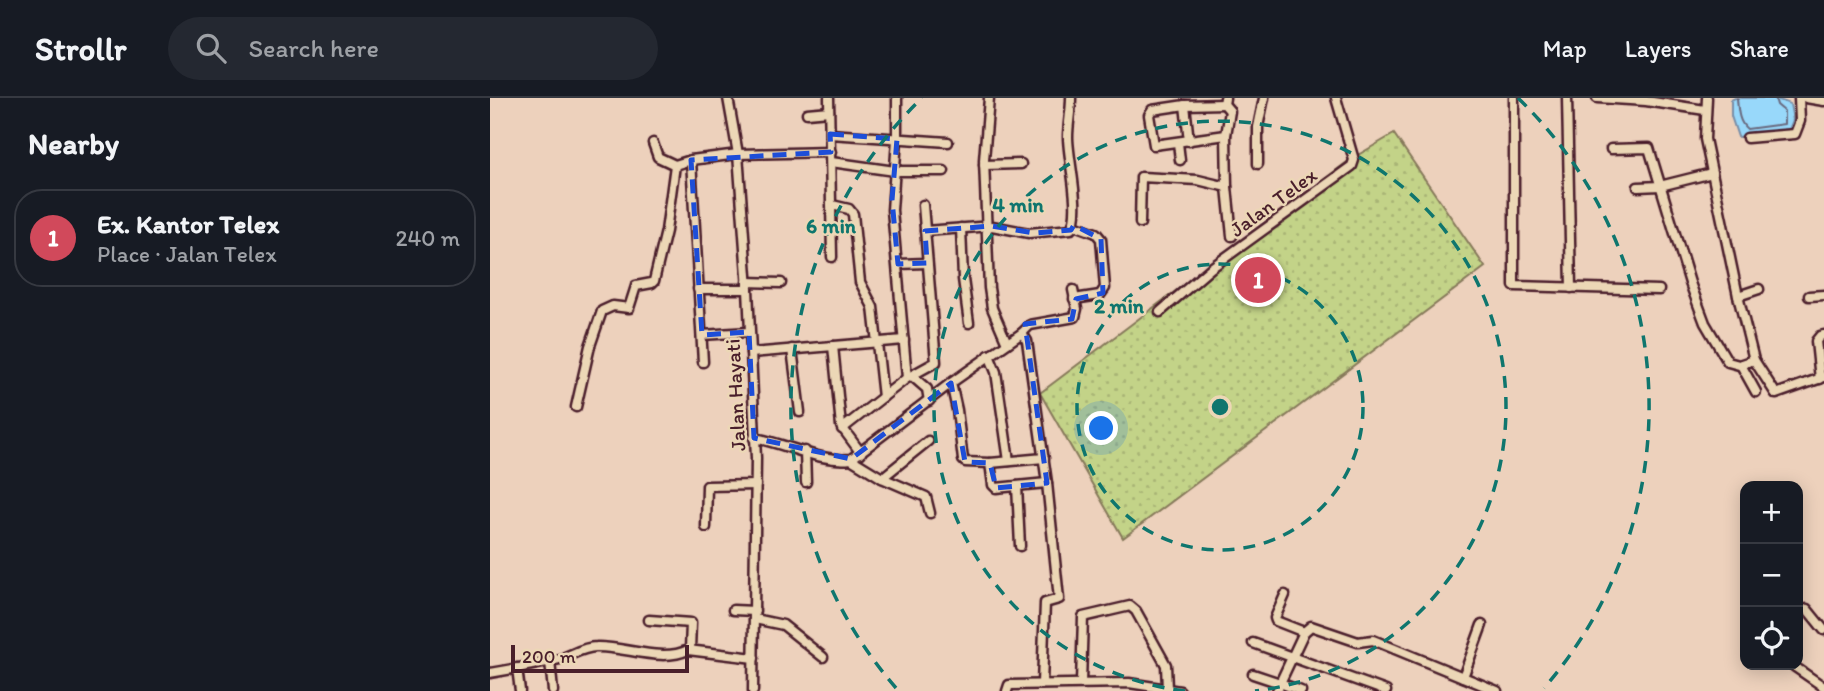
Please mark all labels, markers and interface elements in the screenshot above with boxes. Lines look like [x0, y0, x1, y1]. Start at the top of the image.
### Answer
search box [168, 17, 658, 80]
text: Strollr [35, 29, 126, 68]
icon: search [192, 29, 230, 67]
text: Search here [248, 32, 379, 64]
text: Map [1543, 34, 1587, 63]
text: Layers [1625, 34, 1692, 63]
text: Share [1730, 34, 1789, 63]
text: Nearby [28, 125, 119, 162]
street label: Jalan Telex [1225, 162, 1322, 242]
text: 4 min [992, 192, 1045, 217]
text: Ex. Kantor Telex [97, 208, 279, 240]
text: 6 min [806, 213, 857, 238]
text: 1 [48, 224, 58, 252]
text: 240 m [395, 224, 460, 252]
text: Place · Jalan Telex [97, 240, 277, 268]
pin: 1 [1235, 254, 1281, 306]
text: 2 min [1094, 293, 1145, 318]
street label: Jalan Hayati [720, 338, 750, 452]
centre of rings [1208, 395, 1232, 419]
your location [1084, 411, 1118, 445]
map controls [1740, 481, 1803, 670]
button: + [1740, 481, 1803, 544]
button: − [1740, 544, 1803, 607]
button: locate [1740, 607, 1803, 670]
scale bar [511, 642, 690, 674]
text: 200 m [522, 645, 576, 668]

